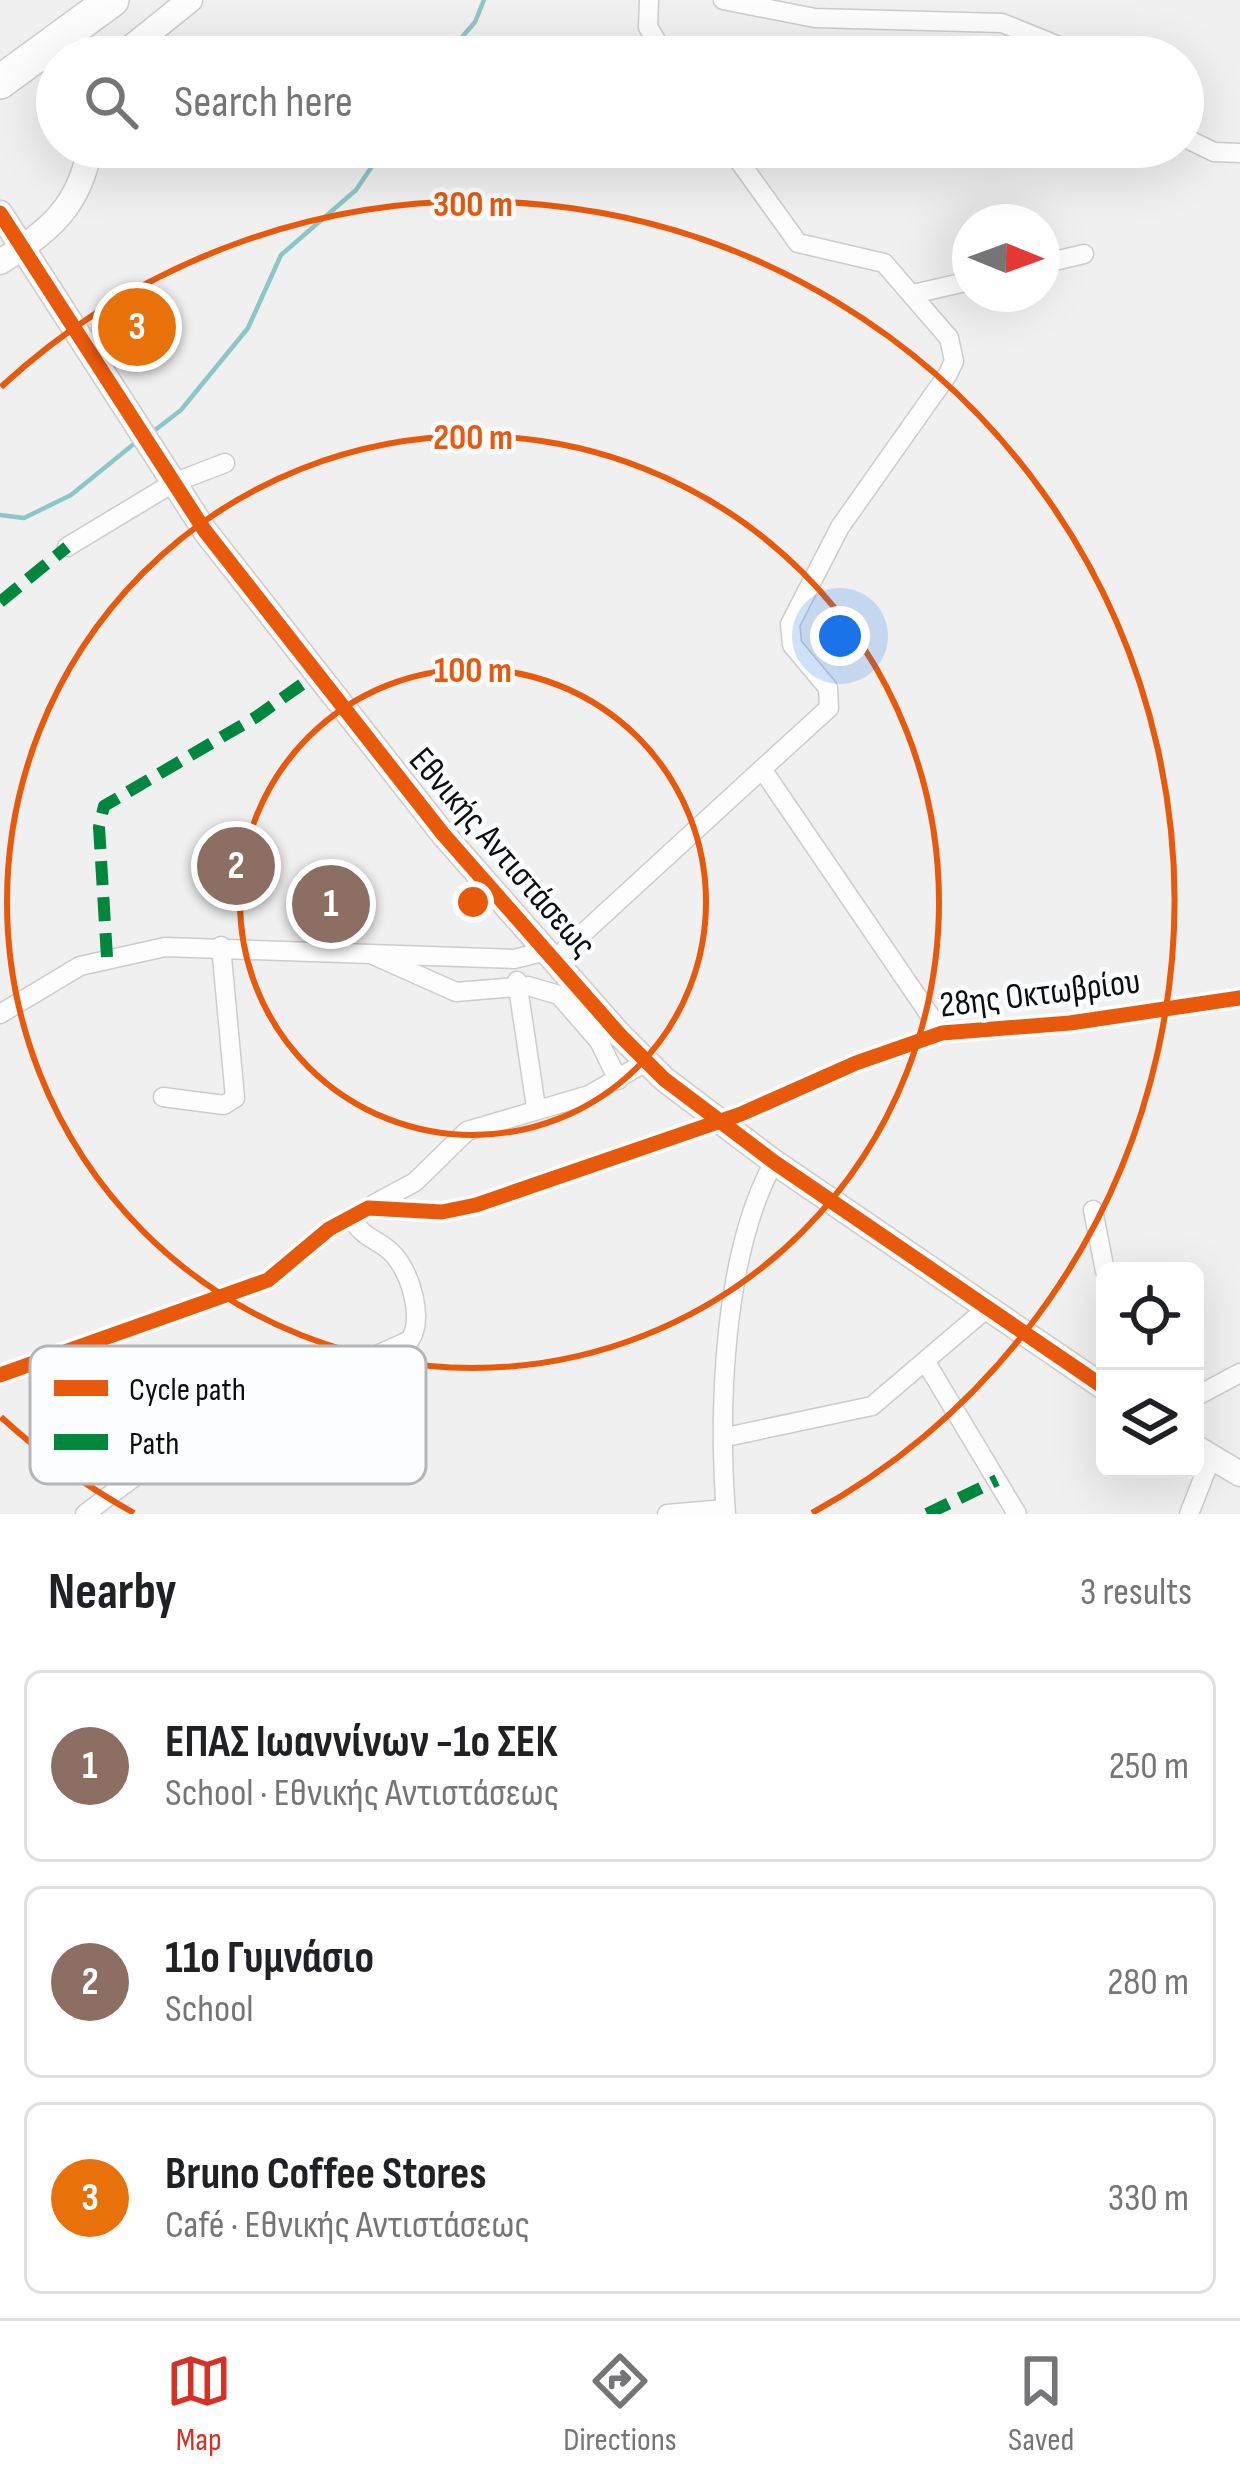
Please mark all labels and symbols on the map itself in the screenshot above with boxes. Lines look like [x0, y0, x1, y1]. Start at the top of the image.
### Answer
text: 300 m [433, 184, 513, 227]
north arrow [952, 204, 1060, 312]
pin: 3 [98, 282, 176, 372]
text: 200 m [433, 417, 513, 460]
your location [810, 606, 870, 666]
text: 100 m [434, 650, 512, 693]
street label: Εθνικής Αντιστάσεως [399, 739, 605, 967]
pin: 2 [197, 821, 275, 911]
pin: 1 [292, 859, 370, 949]
centre of rings [452, 881, 494, 923]
street label: 28ης Οκτωβρίου [937, 960, 1143, 1028]
legend [30, 1346, 426, 1484]
text: Cycle path [129, 1370, 246, 1410]
text: Path [129, 1424, 179, 1464]

